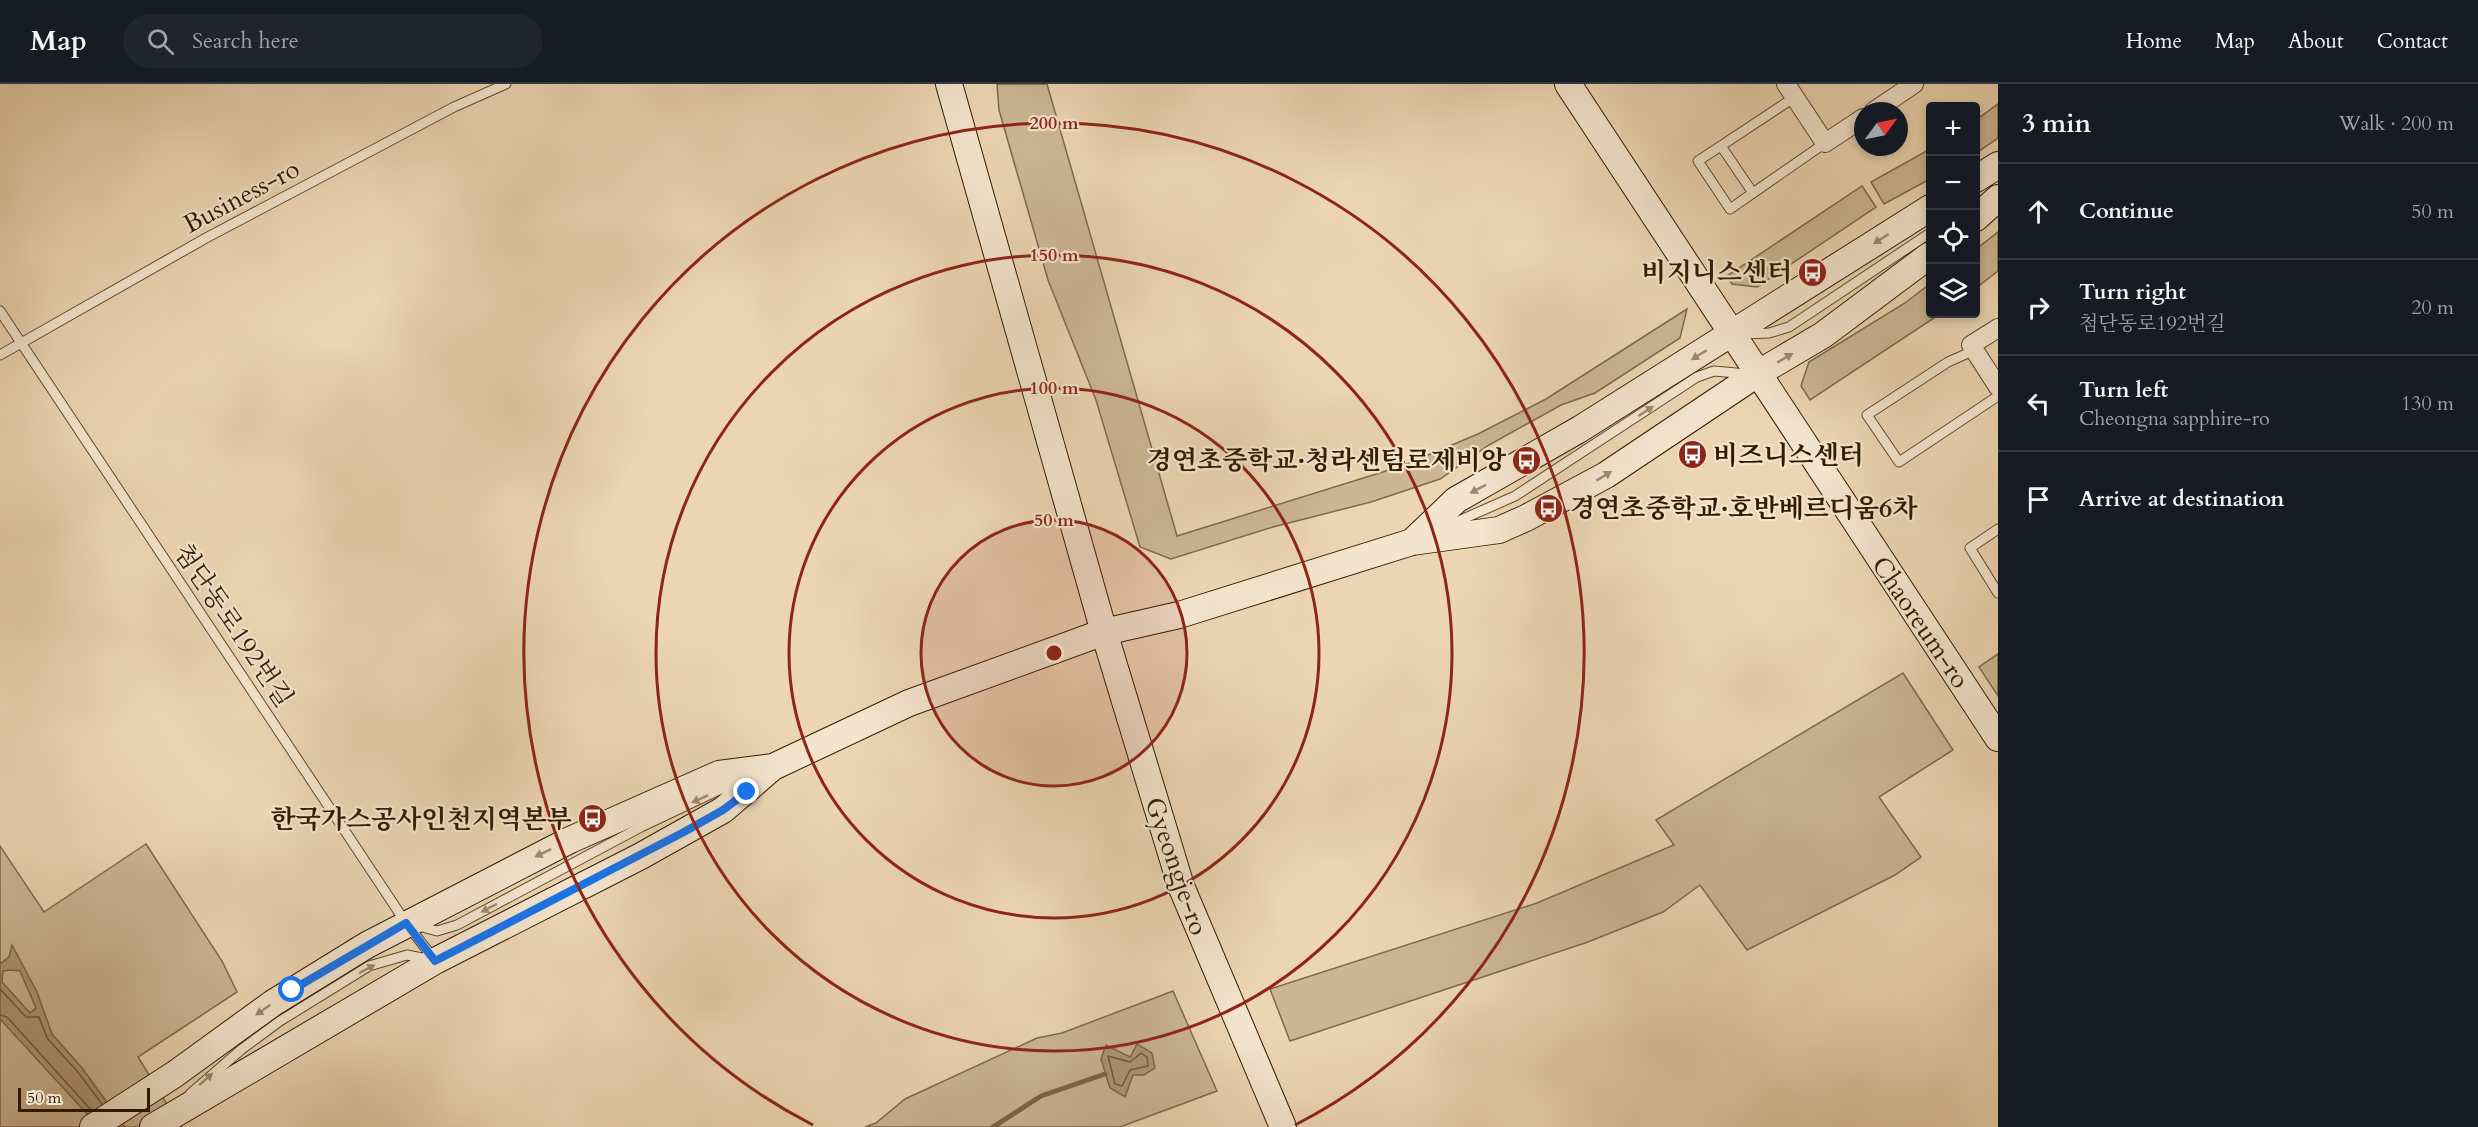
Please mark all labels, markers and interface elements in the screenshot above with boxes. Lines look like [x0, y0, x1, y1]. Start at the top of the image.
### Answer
search box [123, 14, 543, 68]
text: Map [30, 22, 87, 60]
icon: search [144, 25, 177, 58]
text: Search here [192, 26, 299, 56]
text: Home [2126, 27, 2182, 56]
text: Map [2215, 27, 2255, 56]
text: About [2288, 27, 2344, 56]
text: Contact [2377, 27, 2448, 56]
north arrow [1854, 102, 1908, 156]
map controls [1926, 102, 1980, 318]
button: + [1926, 102, 1980, 156]
text: 3 min [2022, 106, 2091, 141]
text: Walk · 200 m [2339, 110, 2454, 137]
text: 200 m [1029, 111, 1079, 136]
street label: Business-ro [177, 151, 306, 242]
button: − [1926, 156, 1980, 210]
icon: ahead [2022, 195, 2055, 228]
text: Continue [2079, 196, 2174, 226]
text: 50 m [2411, 198, 2454, 225]
button: locate [1926, 210, 1980, 264]
one-way arrow [1873, 234, 1889, 245]
text: 150 m [1029, 243, 1079, 268]
place label: 비지니스센터 [1641, 255, 1792, 290]
bus stop icon: 비지니스센터 [1797, 256, 1829, 288]
button: layers [1926, 264, 1980, 318]
text: Turn right [2079, 277, 2186, 307]
icon: right [2022, 291, 2055, 324]
text: 20 m [2411, 294, 2454, 321]
text: 첨단동로192번길 [2079, 310, 2226, 337]
one-way arrow [1691, 349, 1707, 360]
one-way arrow [1777, 352, 1793, 363]
text: Turn left [2079, 375, 2168, 405]
text: 100 m [1029, 376, 1079, 401]
icon: left [2022, 387, 2055, 420]
text: 130 m [2401, 390, 2454, 417]
one-way arrow [1637, 405, 1653, 417]
text: Cheongna sapphire-ro [2079, 405, 2270, 432]
place label: 비즈니스센터 [1713, 438, 1864, 473]
bus stop icon: 비즈니스센터 [1676, 439, 1708, 471]
place label: 경연초중학교·청라센텀로제비앙 [1147, 443, 1507, 478]
bus stop icon: 경연초중학교·청라센텀로제비앙 [1511, 444, 1543, 476]
one-way arrow [1596, 470, 1612, 481]
icon: arrive [2022, 483, 2055, 516]
one-way arrow [1470, 484, 1487, 494]
text: Arrive at destination [2079, 484, 2284, 514]
place label: 경연초중학교·호반베르디움6차 [1570, 491, 1918, 526]
bus stop icon: 경연초중학교·호반베르디움6차 [1533, 492, 1565, 524]
text: 50 m [1034, 508, 1074, 533]
street label: 첨단동로192번길 [166, 536, 301, 714]
street label: Chaoreum-ro [1864, 549, 1978, 695]
centre of rings [1044, 643, 1064, 663]
route end [733, 778, 759, 804]
street label: Gyeongje-ro [1137, 792, 1216, 940]
one-way arrow [691, 794, 708, 803]
place label: 한국가스공사인천지역본부 [271, 802, 572, 837]
bus stop icon: 한국가스공사인천지역본부 [577, 803, 609, 835]
one-way arrow [534, 849, 551, 858]
one-way arrow [481, 903, 498, 913]
one-way arrow [358, 964, 375, 974]
route start [278, 976, 304, 1002]
one-way arrow [255, 1004, 271, 1016]
one-way arrow [198, 1073, 213, 1086]
scale bar [18, 1085, 150, 1112]
text: 50 m [27, 1087, 61, 1109]

